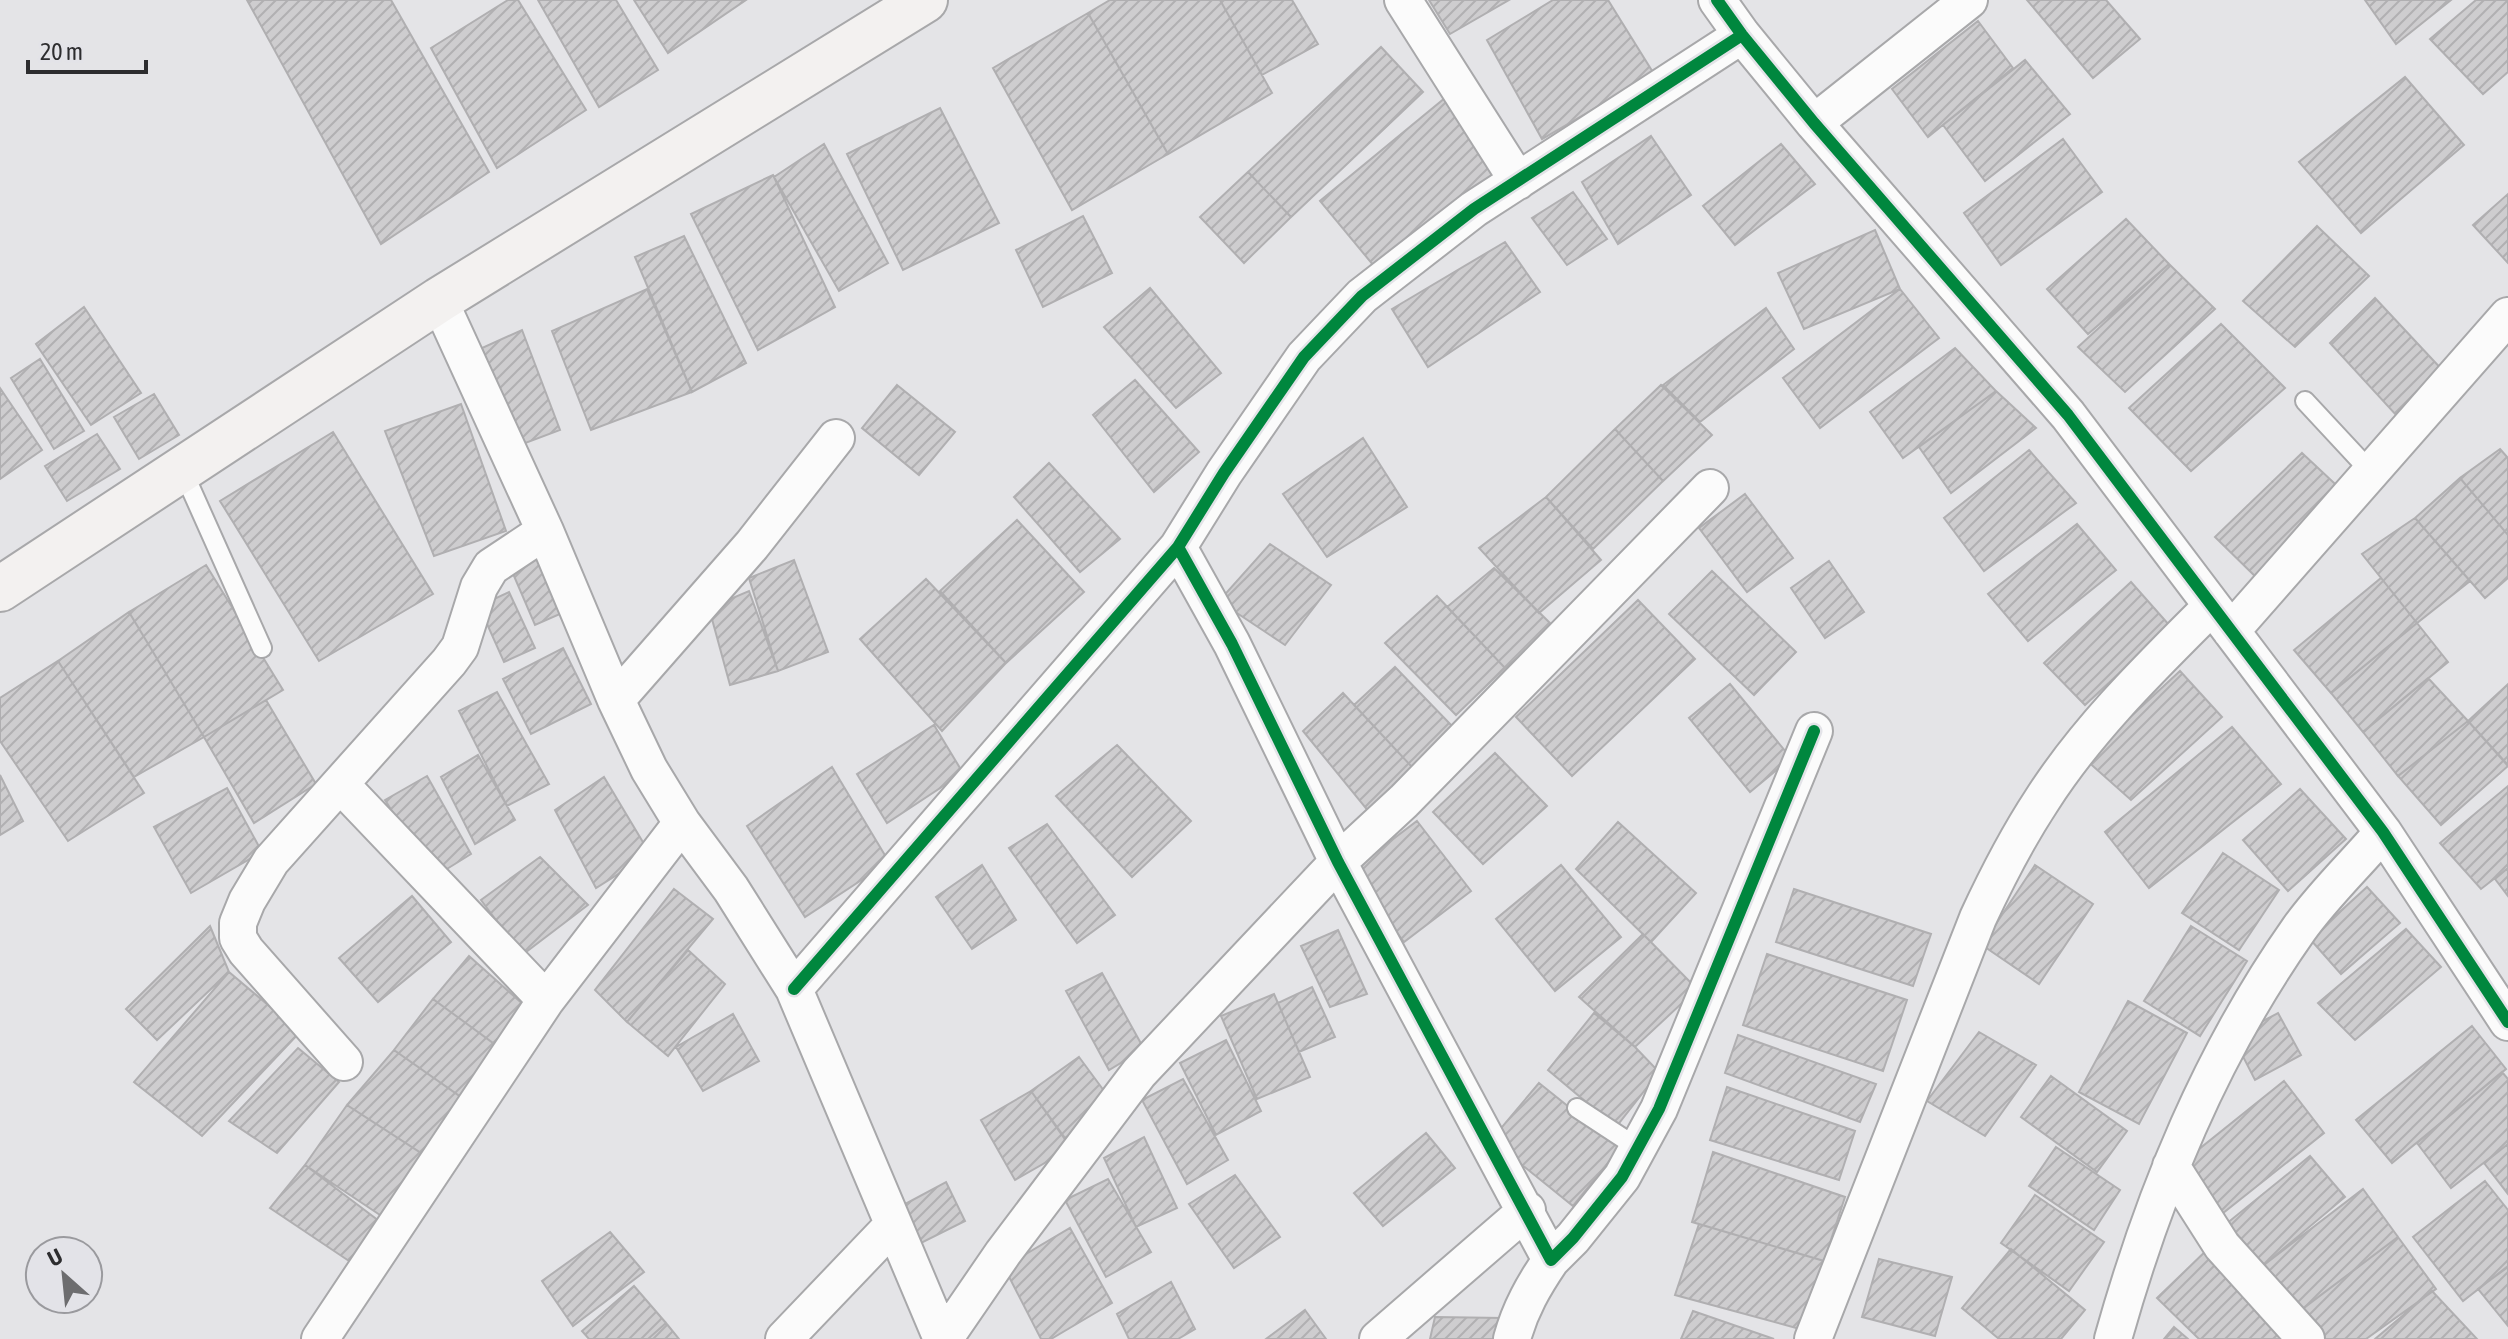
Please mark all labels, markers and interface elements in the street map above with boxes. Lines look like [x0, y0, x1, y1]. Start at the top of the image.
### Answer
scale bar [28, 24, 146, 74]
text: 20 m [40, 38, 83, 65]
north arrow [24, 1235, 104, 1315]
text: U [43, 1243, 67, 1272]

